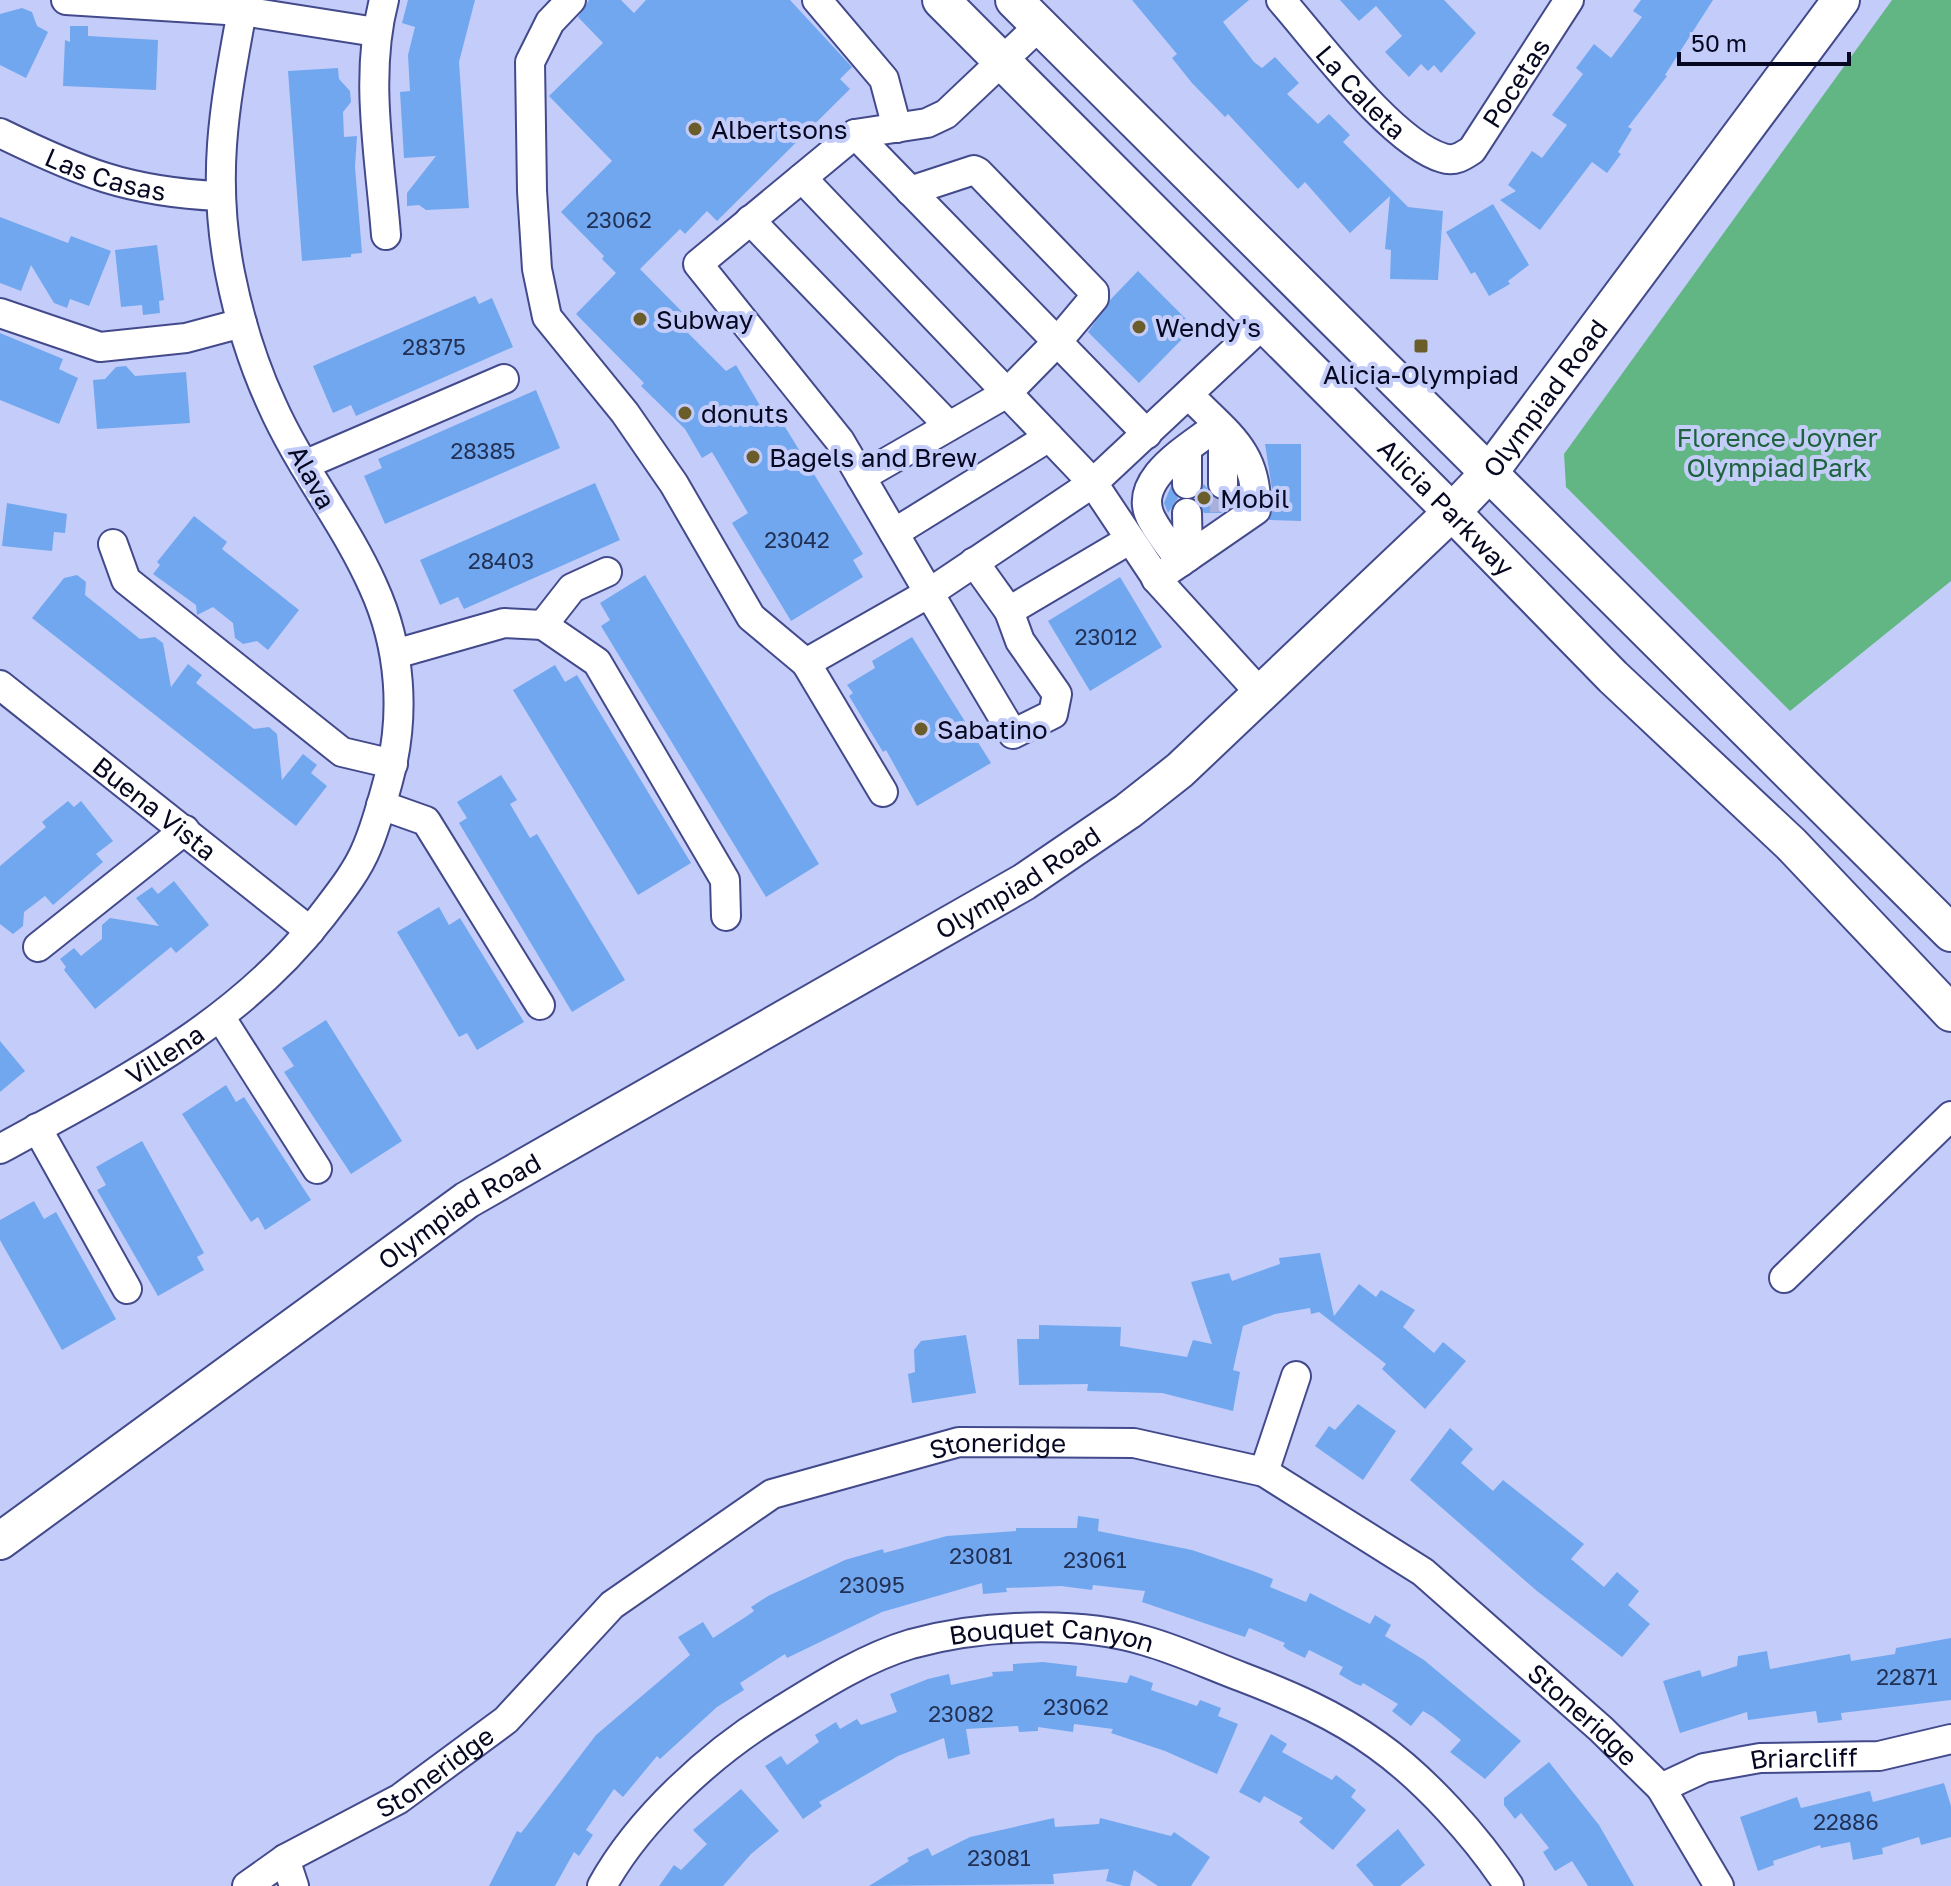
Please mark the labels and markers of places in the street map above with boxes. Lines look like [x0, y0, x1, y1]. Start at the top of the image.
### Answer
place label: Albertsons [711, 114, 848, 145]
marker: Albertsons [686, 120, 704, 138]
place label: Subway [656, 304, 754, 335]
marker: Subway [631, 310, 649, 328]
place label: Wendy's [1155, 312, 1261, 343]
marker: Wendy's [1130, 318, 1148, 336]
marker: Alicia-Olympiad [1412, 337, 1430, 355]
place label: Alicia-Olympiad [1323, 359, 1519, 390]
place label: donuts [701, 398, 789, 429]
marker: donuts [676, 404, 694, 422]
place label: Bagels and Brew [769, 442, 977, 473]
marker: Bagels and Brew [744, 448, 762, 466]
place label: Mobil [1220, 483, 1289, 514]
marker: Mobil [1195, 489, 1213, 507]
place label: Sabatino [937, 714, 1048, 745]
marker: Sabatino [912, 720, 930, 738]

